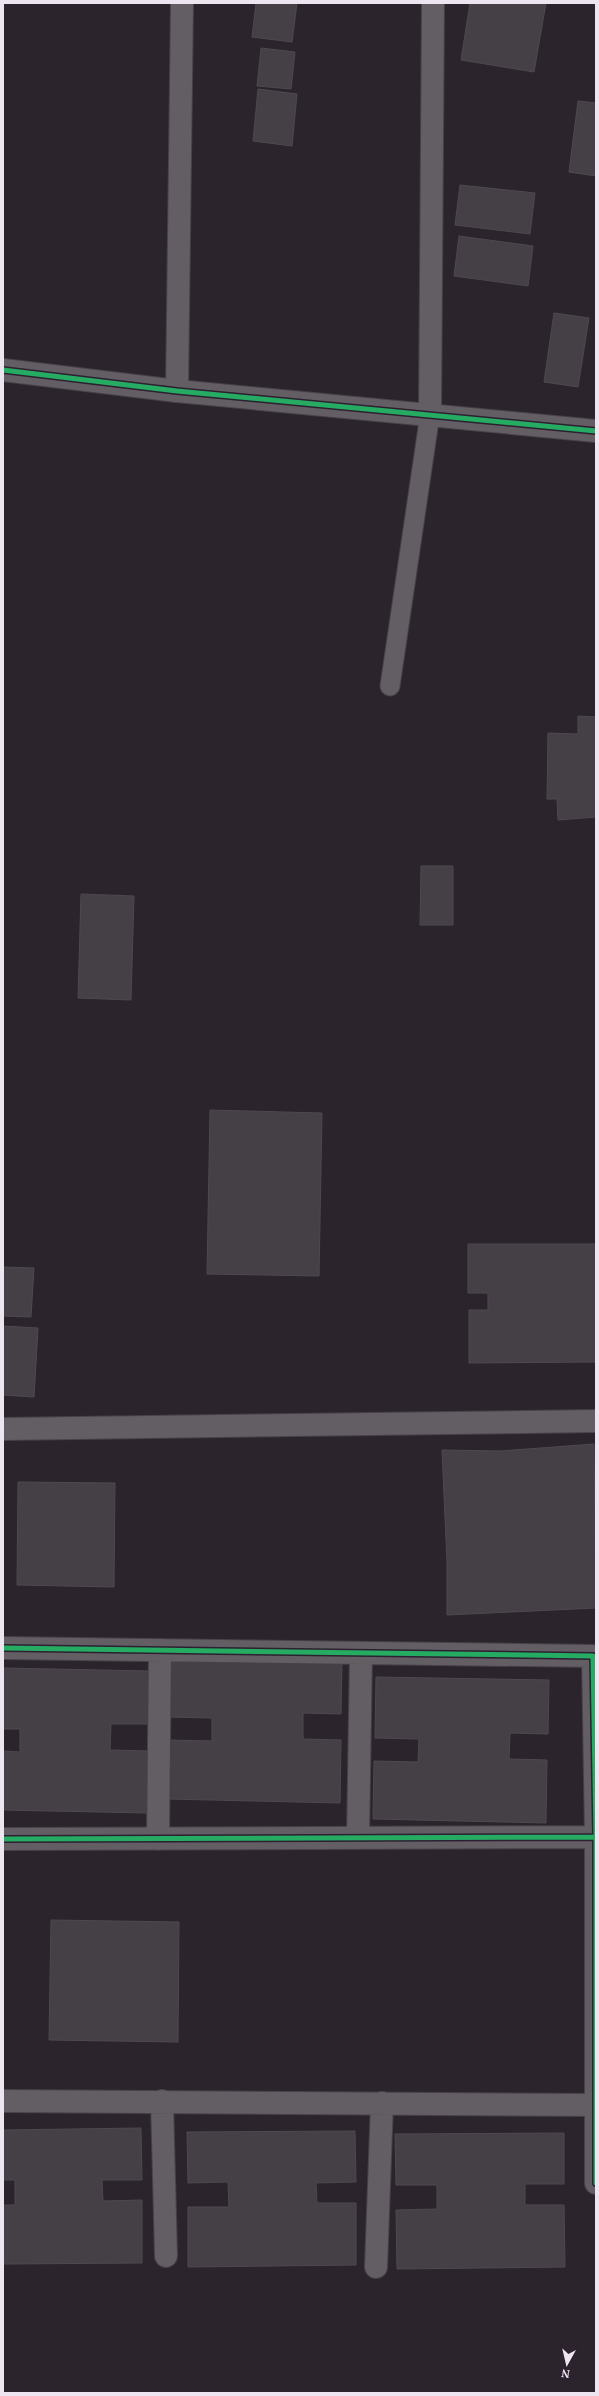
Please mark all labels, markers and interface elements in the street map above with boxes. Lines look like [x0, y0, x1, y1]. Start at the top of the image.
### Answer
north arrow [547, 2344, 587, 2384]
text: N [560, 2366, 571, 2381]

